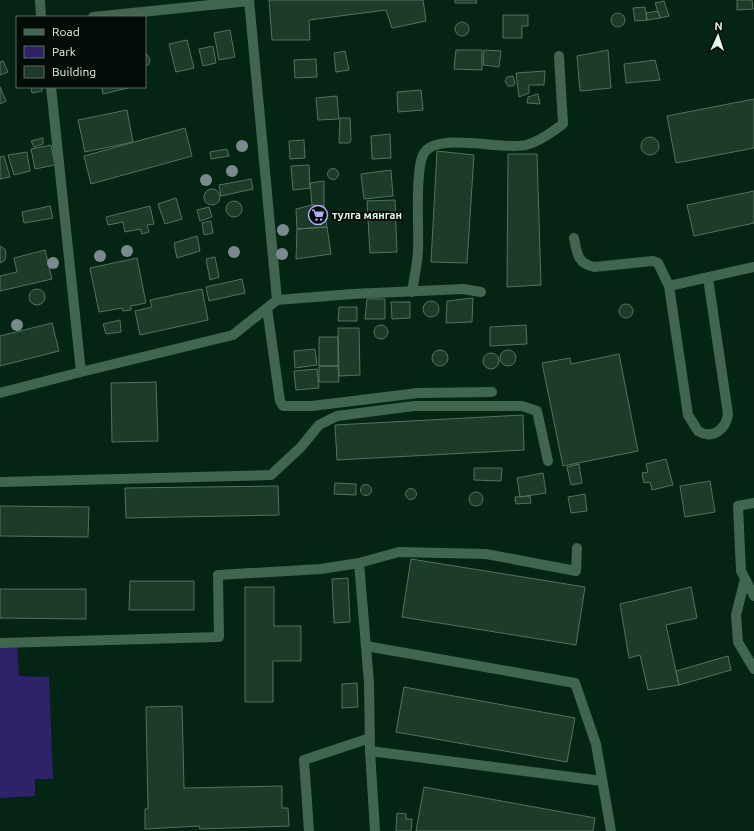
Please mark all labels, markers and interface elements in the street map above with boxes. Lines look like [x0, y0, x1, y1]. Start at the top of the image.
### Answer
legend [16, 16, 146, 88]
north arrow [698, 16, 738, 56]
text: N [714, 20, 723, 32]
text: Road [52, 25, 80, 38]
text: Park [52, 45, 76, 58]
text: Building [52, 65, 96, 78]
supermarket icon: тулга мянган [307, 204, 329, 226]
place label: тулга мянган [332, 209, 402, 221]

